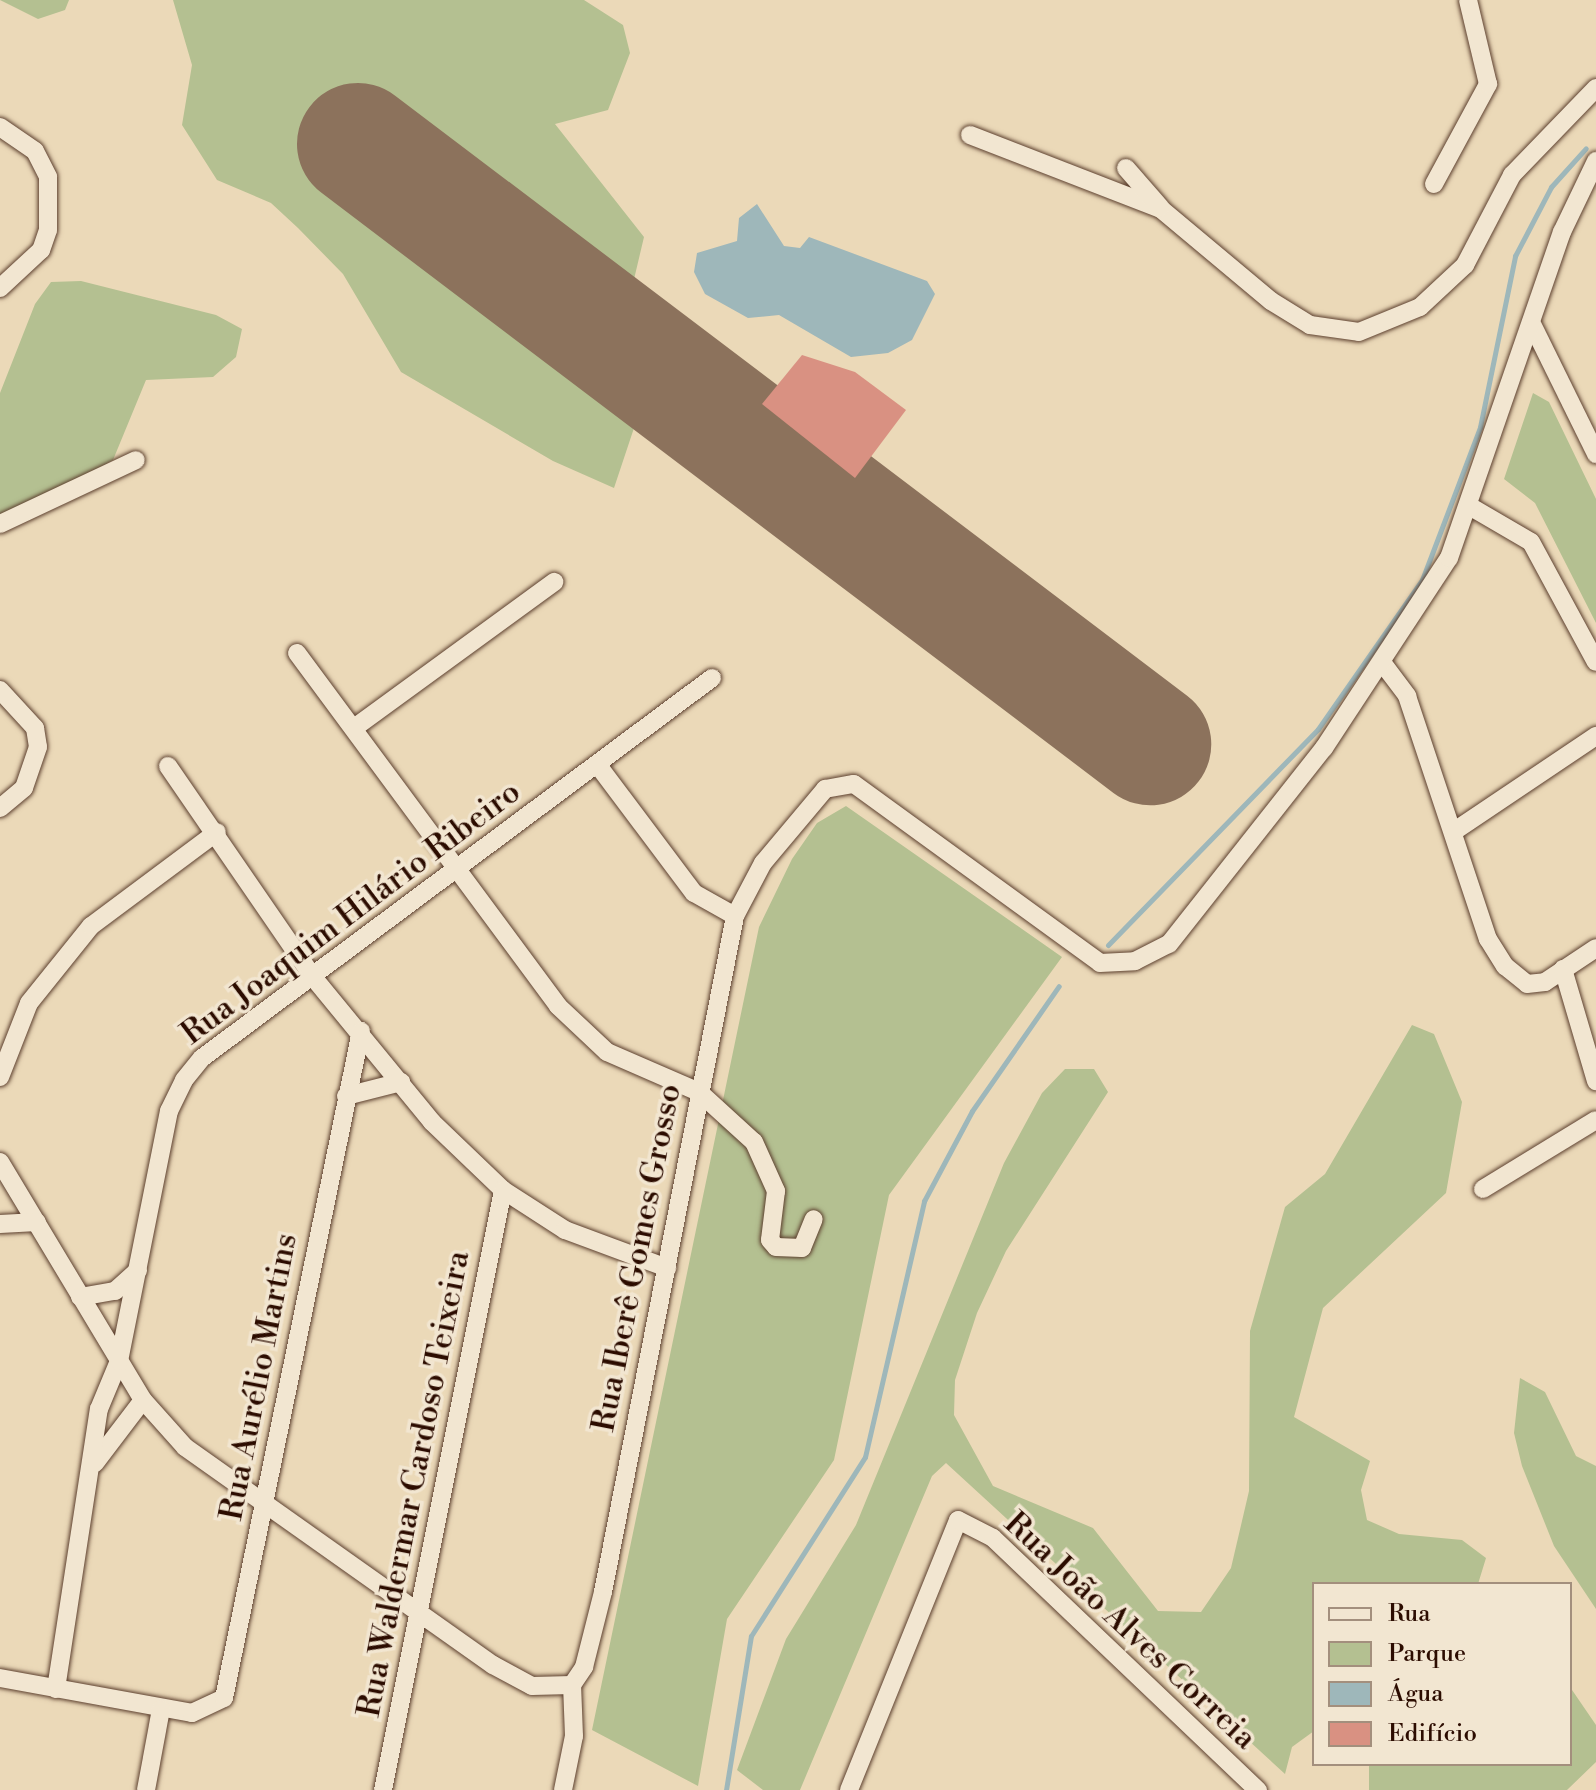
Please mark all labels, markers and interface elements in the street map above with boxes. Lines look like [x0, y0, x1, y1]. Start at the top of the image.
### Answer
street label: Rua Joaquim Hilário Ribeiro [174, 773, 528, 1053]
street label: Rua Iberê Gomes Grosso [584, 1081, 690, 1435]
street label: Rua Aurélio Martins [212, 1230, 306, 1524]
street label: Rua Waldermar Cardoso Teixeira [350, 1248, 478, 1720]
street label: Rua João Alves Correia [996, 1504, 1264, 1758]
legend [1312, 1582, 1572, 1766]
text: Rua [1388, 1599, 1430, 1629]
text: Parque [1388, 1639, 1466, 1669]
text: Água [1388, 1679, 1443, 1709]
text: Edifício [1388, 1719, 1477, 1749]

